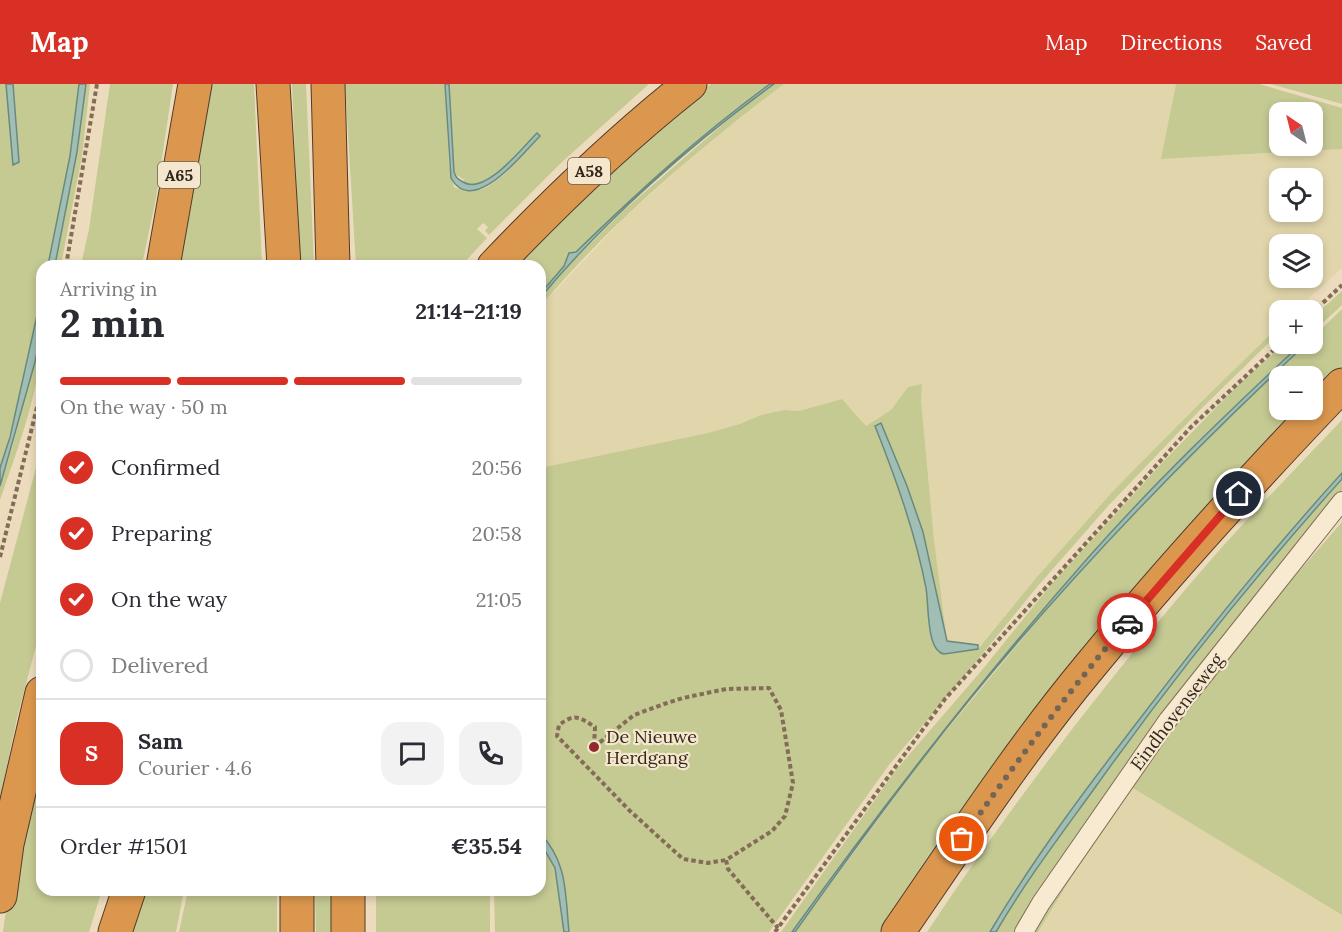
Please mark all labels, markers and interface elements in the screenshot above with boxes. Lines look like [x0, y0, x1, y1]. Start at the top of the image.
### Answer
text: Map [30, 24, 89, 60]
text: Map [1045, 29, 1088, 56]
text: Directions [1121, 29, 1222, 56]
text: Saved [1255, 29, 1312, 56]
north arrow [1269, 102, 1323, 156]
map controls [1269, 102, 1323, 420]
road number: A58 [568, 158, 610, 184]
road number: A65 [158, 162, 200, 188]
button: locate [1269, 168, 1323, 222]
button: layers [1269, 234, 1323, 288]
text: Arriving in [60, 276, 157, 301]
text: 21:14–21:19 [415, 297, 522, 325]
text: 2 min [60, 298, 165, 348]
button: + [1269, 300, 1323, 354]
button: − [1269, 366, 1323, 420]
text: On the way · 50 m [60, 394, 228, 419]
icon: check [60, 451, 93, 484]
text: Confirmed [111, 453, 220, 481]
text: 20:56 [471, 455, 522, 480]
pin [1213, 468, 1264, 519]
icon: home [1222, 477, 1255, 510]
icon: check [60, 517, 93, 550]
text: Preparing [111, 519, 211, 547]
text: 20:58 [472, 521, 522, 546]
icon: check [60, 583, 93, 616]
text: On the way [111, 585, 227, 613]
text: 21:05 [476, 587, 522, 612]
courier [1097, 593, 1157, 653]
icon: car [1111, 607, 1144, 640]
street label: Eindhovenseweg [1125, 648, 1229, 775]
text: Delivered [111, 651, 209, 679]
button: chat [381, 722, 444, 785]
button: phone [459, 722, 522, 785]
place label: De Nieuwe Herdgang [606, 725, 697, 769]
text: Sam [138, 727, 183, 755]
text: S [85, 739, 98, 767]
marker: De Nieuwe Herdgang [587, 740, 601, 754]
text: Courier · 4.6 [138, 755, 252, 780]
pin [936, 813, 987, 864]
icon: bag [945, 822, 978, 855]
text: Order #1501 [60, 832, 187, 860]
text: €35.54 [451, 832, 522, 860]

